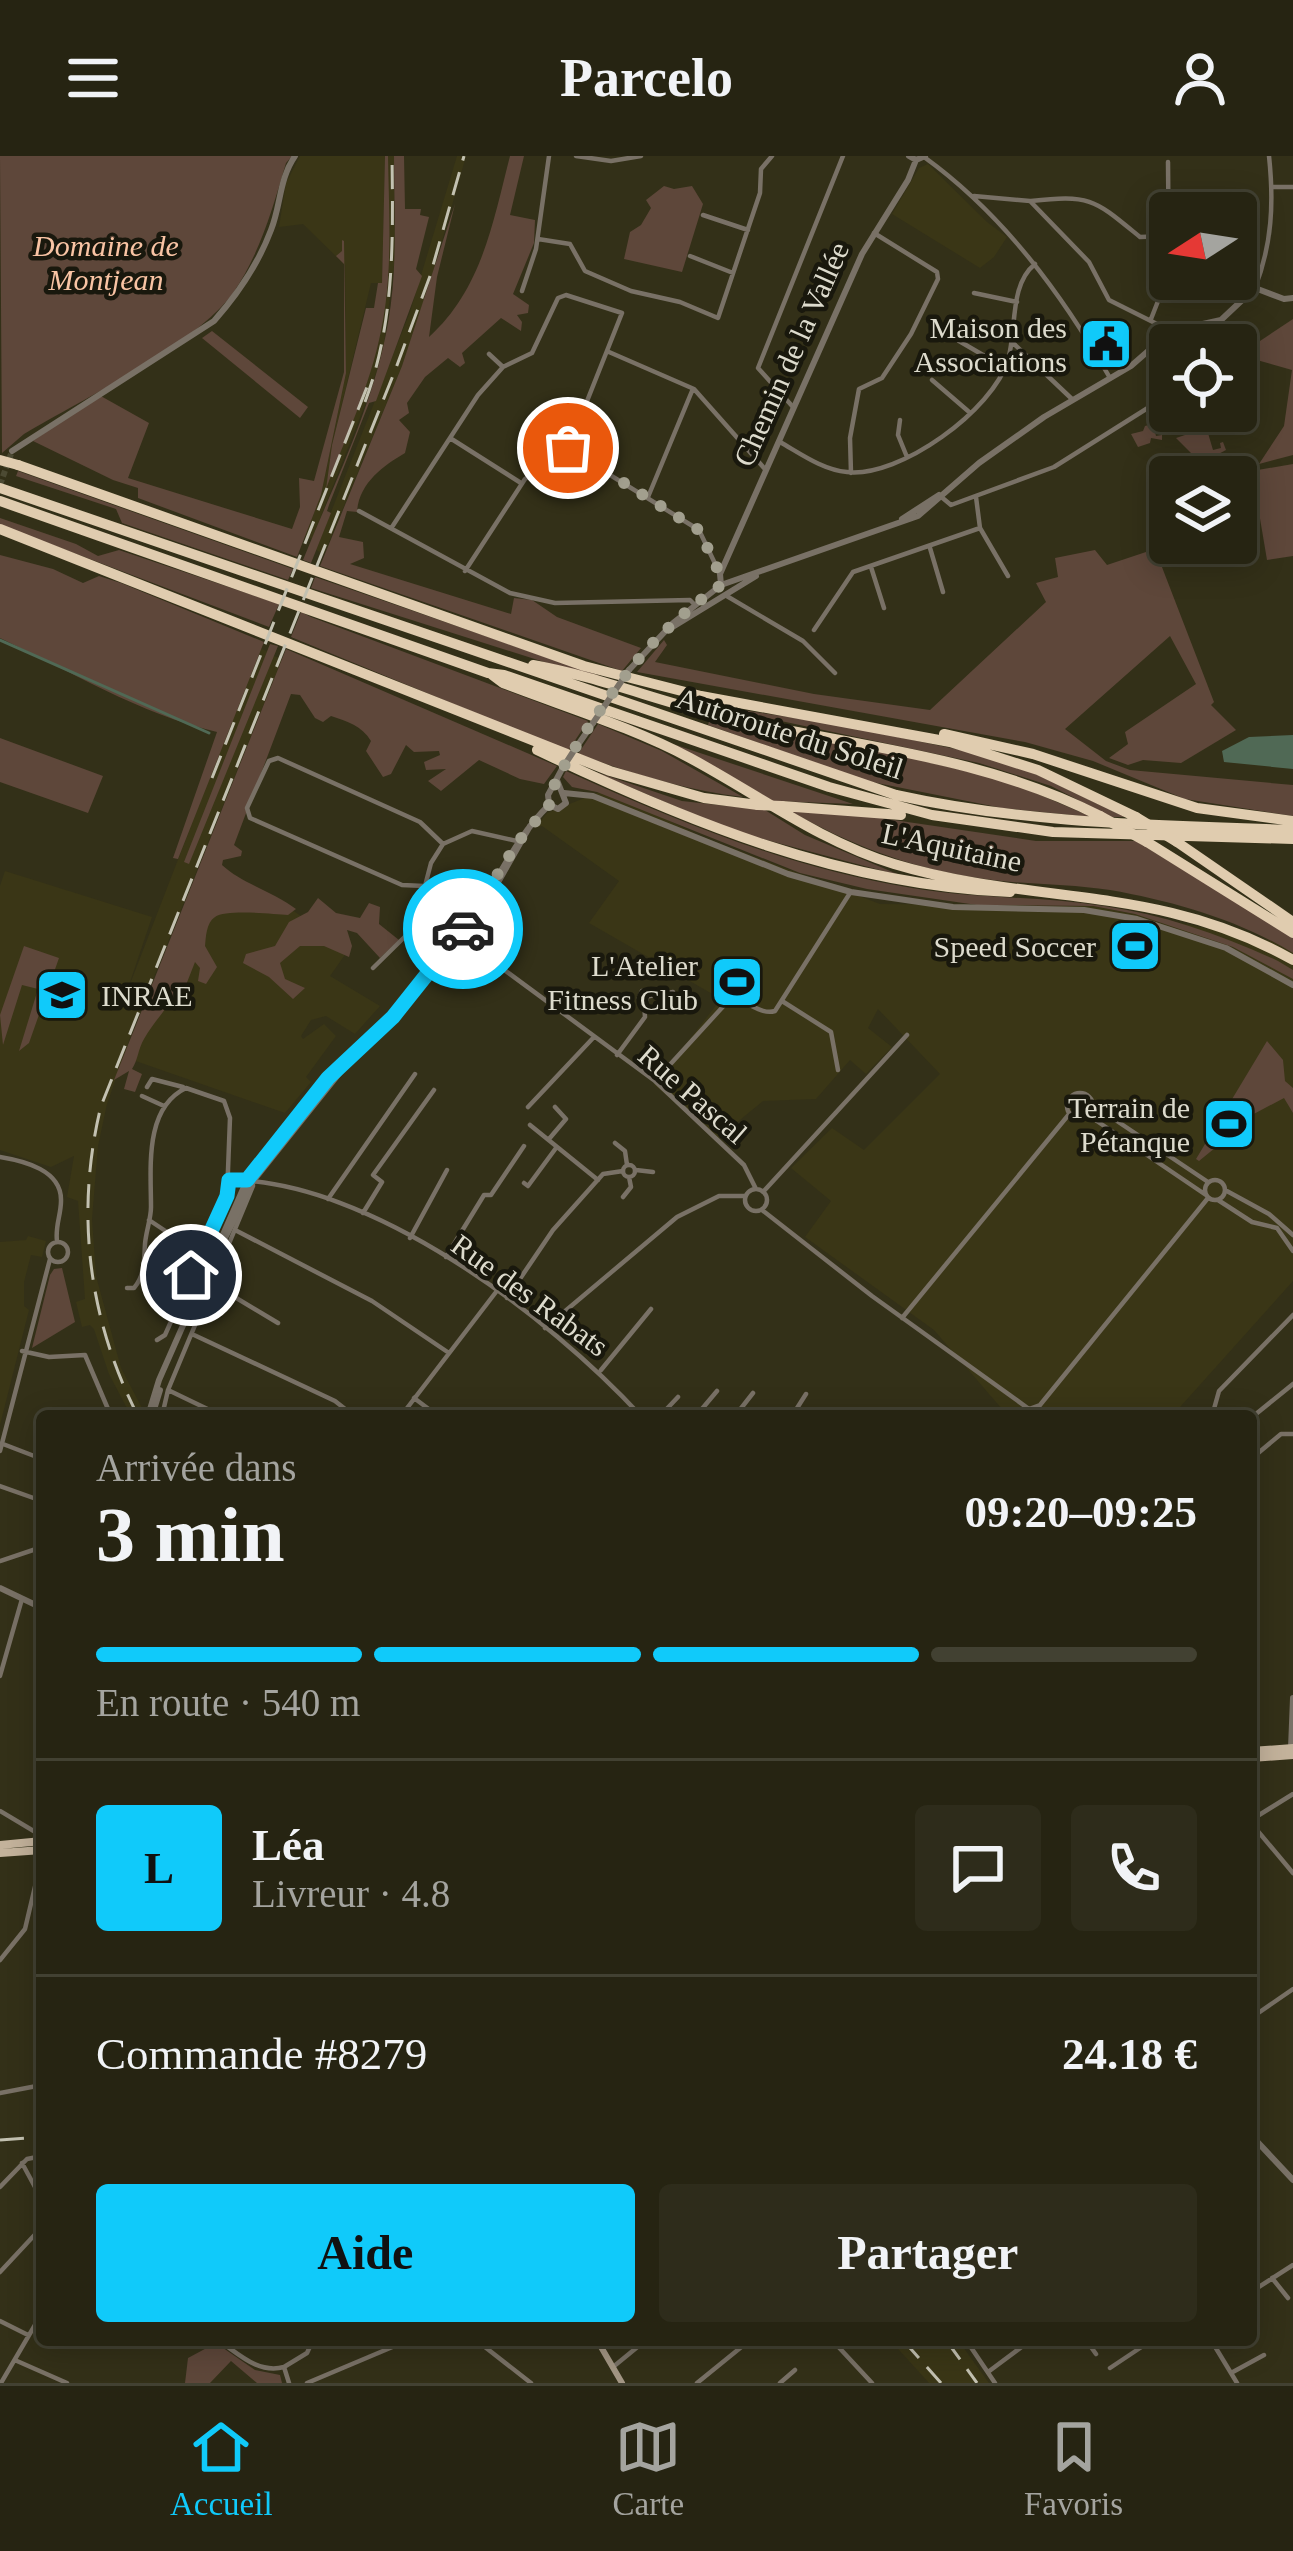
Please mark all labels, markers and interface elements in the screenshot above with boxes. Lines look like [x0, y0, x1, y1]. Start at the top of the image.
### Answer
icon: menu [60, 45, 126, 111]
icon: person [1167, 45, 1233, 111]
text: Parcelo [560, 48, 733, 108]
north arrow [1149, 192, 1257, 300]
map controls [1149, 192, 1257, 564]
park label: Domaine de Montjean [32, 229, 179, 296]
street label: Chemin de la Vallée [727, 237, 855, 471]
place label: Maison des Associations [914, 311, 1067, 378]
public building icon: Maison des Associations [1078, 316, 1134, 372]
button: locate [1149, 324, 1257, 432]
pin [517, 397, 619, 499]
icon: bag [535, 415, 601, 481]
button: layers [1149, 456, 1257, 564]
street label: Autoroute du Soleil [672, 681, 908, 785]
street label: L'Aquitaine [879, 816, 1025, 878]
courier [403, 869, 523, 989]
icon: car [430, 896, 496, 962]
sports icon: Speed Soccer [1107, 918, 1163, 974]
place label: Speed Soccer [934, 930, 1096, 963]
place label: L'Atelier Fitness Club [547, 949, 698, 1016]
sports icon: L'Atelier Fitness Club [709, 954, 765, 1010]
school or university icon: INRAE [34, 967, 90, 1023]
place label: INRAE [101, 979, 193, 1012]
street label: Rue Pascal [632, 1038, 754, 1150]
place label: Terrain de Pétanque [1068, 1091, 1190, 1158]
sports icon: Terrain de Pétanque [1201, 1096, 1257, 1152]
pin [140, 1224, 242, 1326]
street label: Rue des Rabats [445, 1227, 615, 1363]
icon: home [158, 1242, 224, 1308]
text: Arrivée dans [96, 1446, 296, 1489]
text: 09:20–09:25 [965, 1487, 1197, 1537]
text: 3 min [96, 1491, 285, 1578]
text: En route · 540 m [96, 1681, 360, 1724]
button: chat [915, 1805, 1041, 1931]
button: phone [1071, 1805, 1197, 1931]
text: Léa [252, 1820, 325, 1870]
text: L [144, 1843, 174, 1893]
text: Livreur · 4.8 [252, 1872, 450, 1915]
text: Commande #8279 [96, 2029, 427, 2079]
text: 24.18 € [1062, 2029, 1197, 2079]
button: Aide [96, 2184, 635, 2322]
button: Partager [659, 2184, 1197, 2322]
tab: Accueil [170, 2414, 273, 2523]
tab: Carte [613, 2414, 684, 2523]
tab: Favoris [1024, 2414, 1123, 2523]

